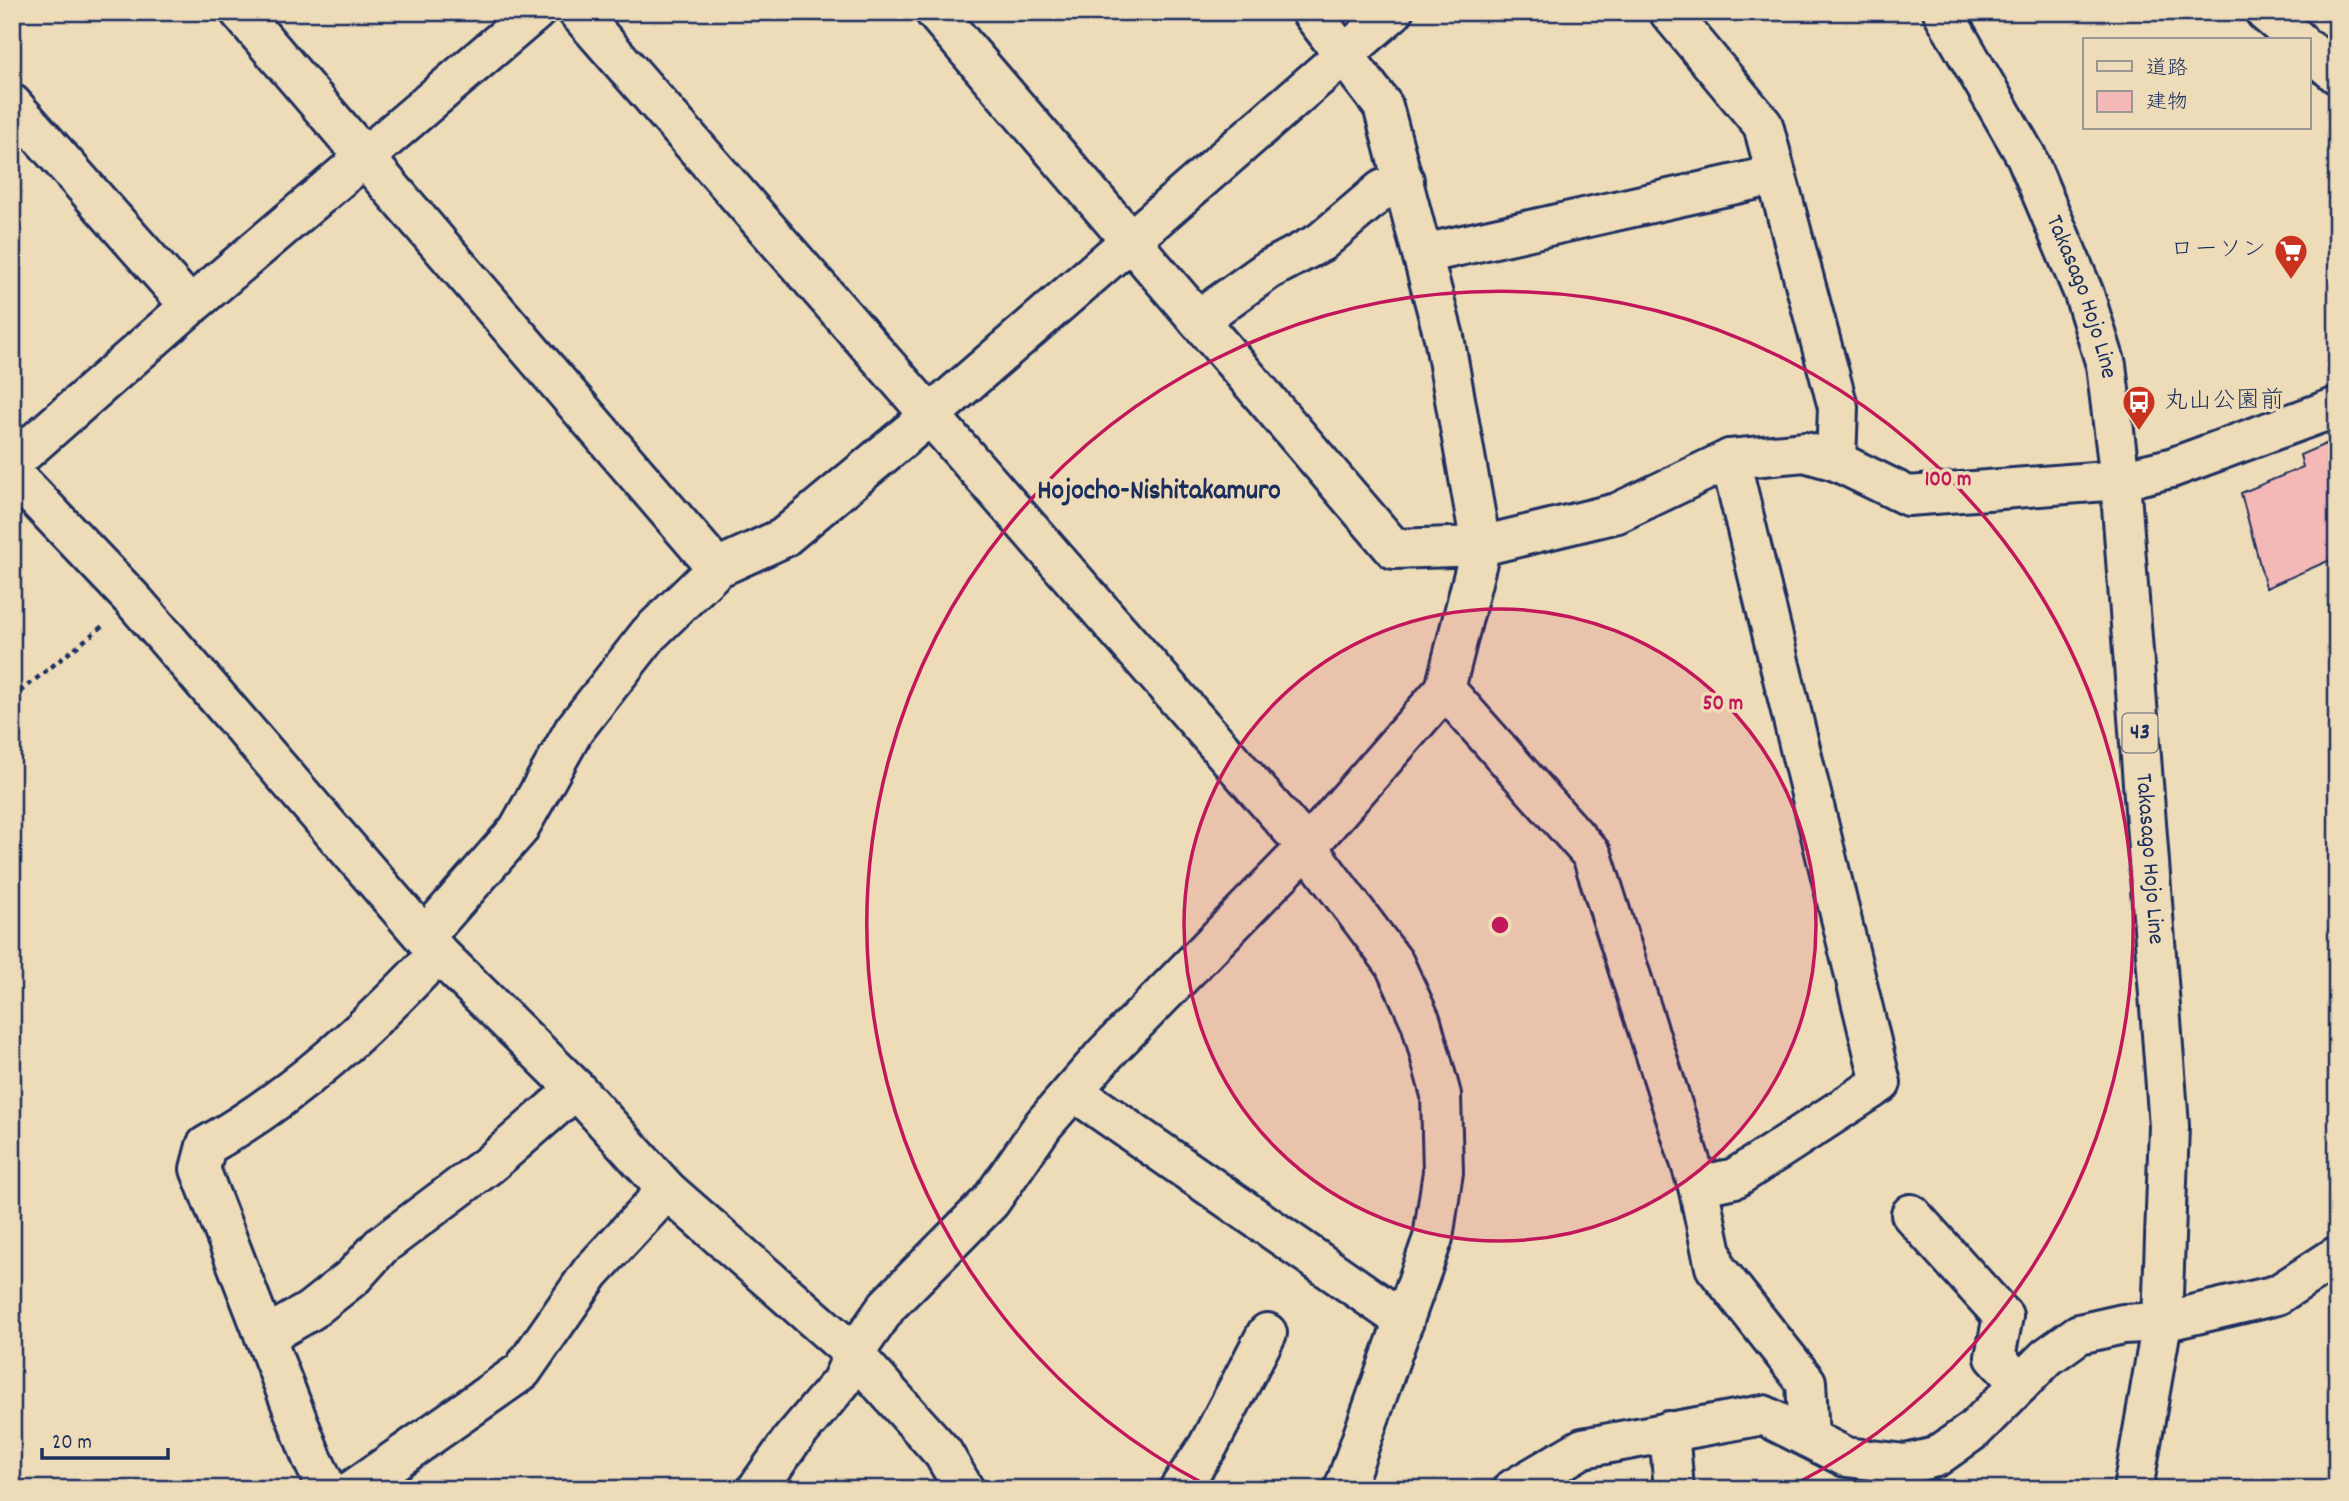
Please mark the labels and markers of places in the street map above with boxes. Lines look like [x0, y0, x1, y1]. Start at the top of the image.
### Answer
supermarket icon: ローソン [2272, 232, 2310, 281]
place label: ローソン [2170, 234, 2266, 268]
bus stop icon: 丸山公園前 [2120, 383, 2158, 432]
place label: 丸山公園前 [2164, 385, 2284, 419]
centre of rings [1488, 913, 1512, 937]

